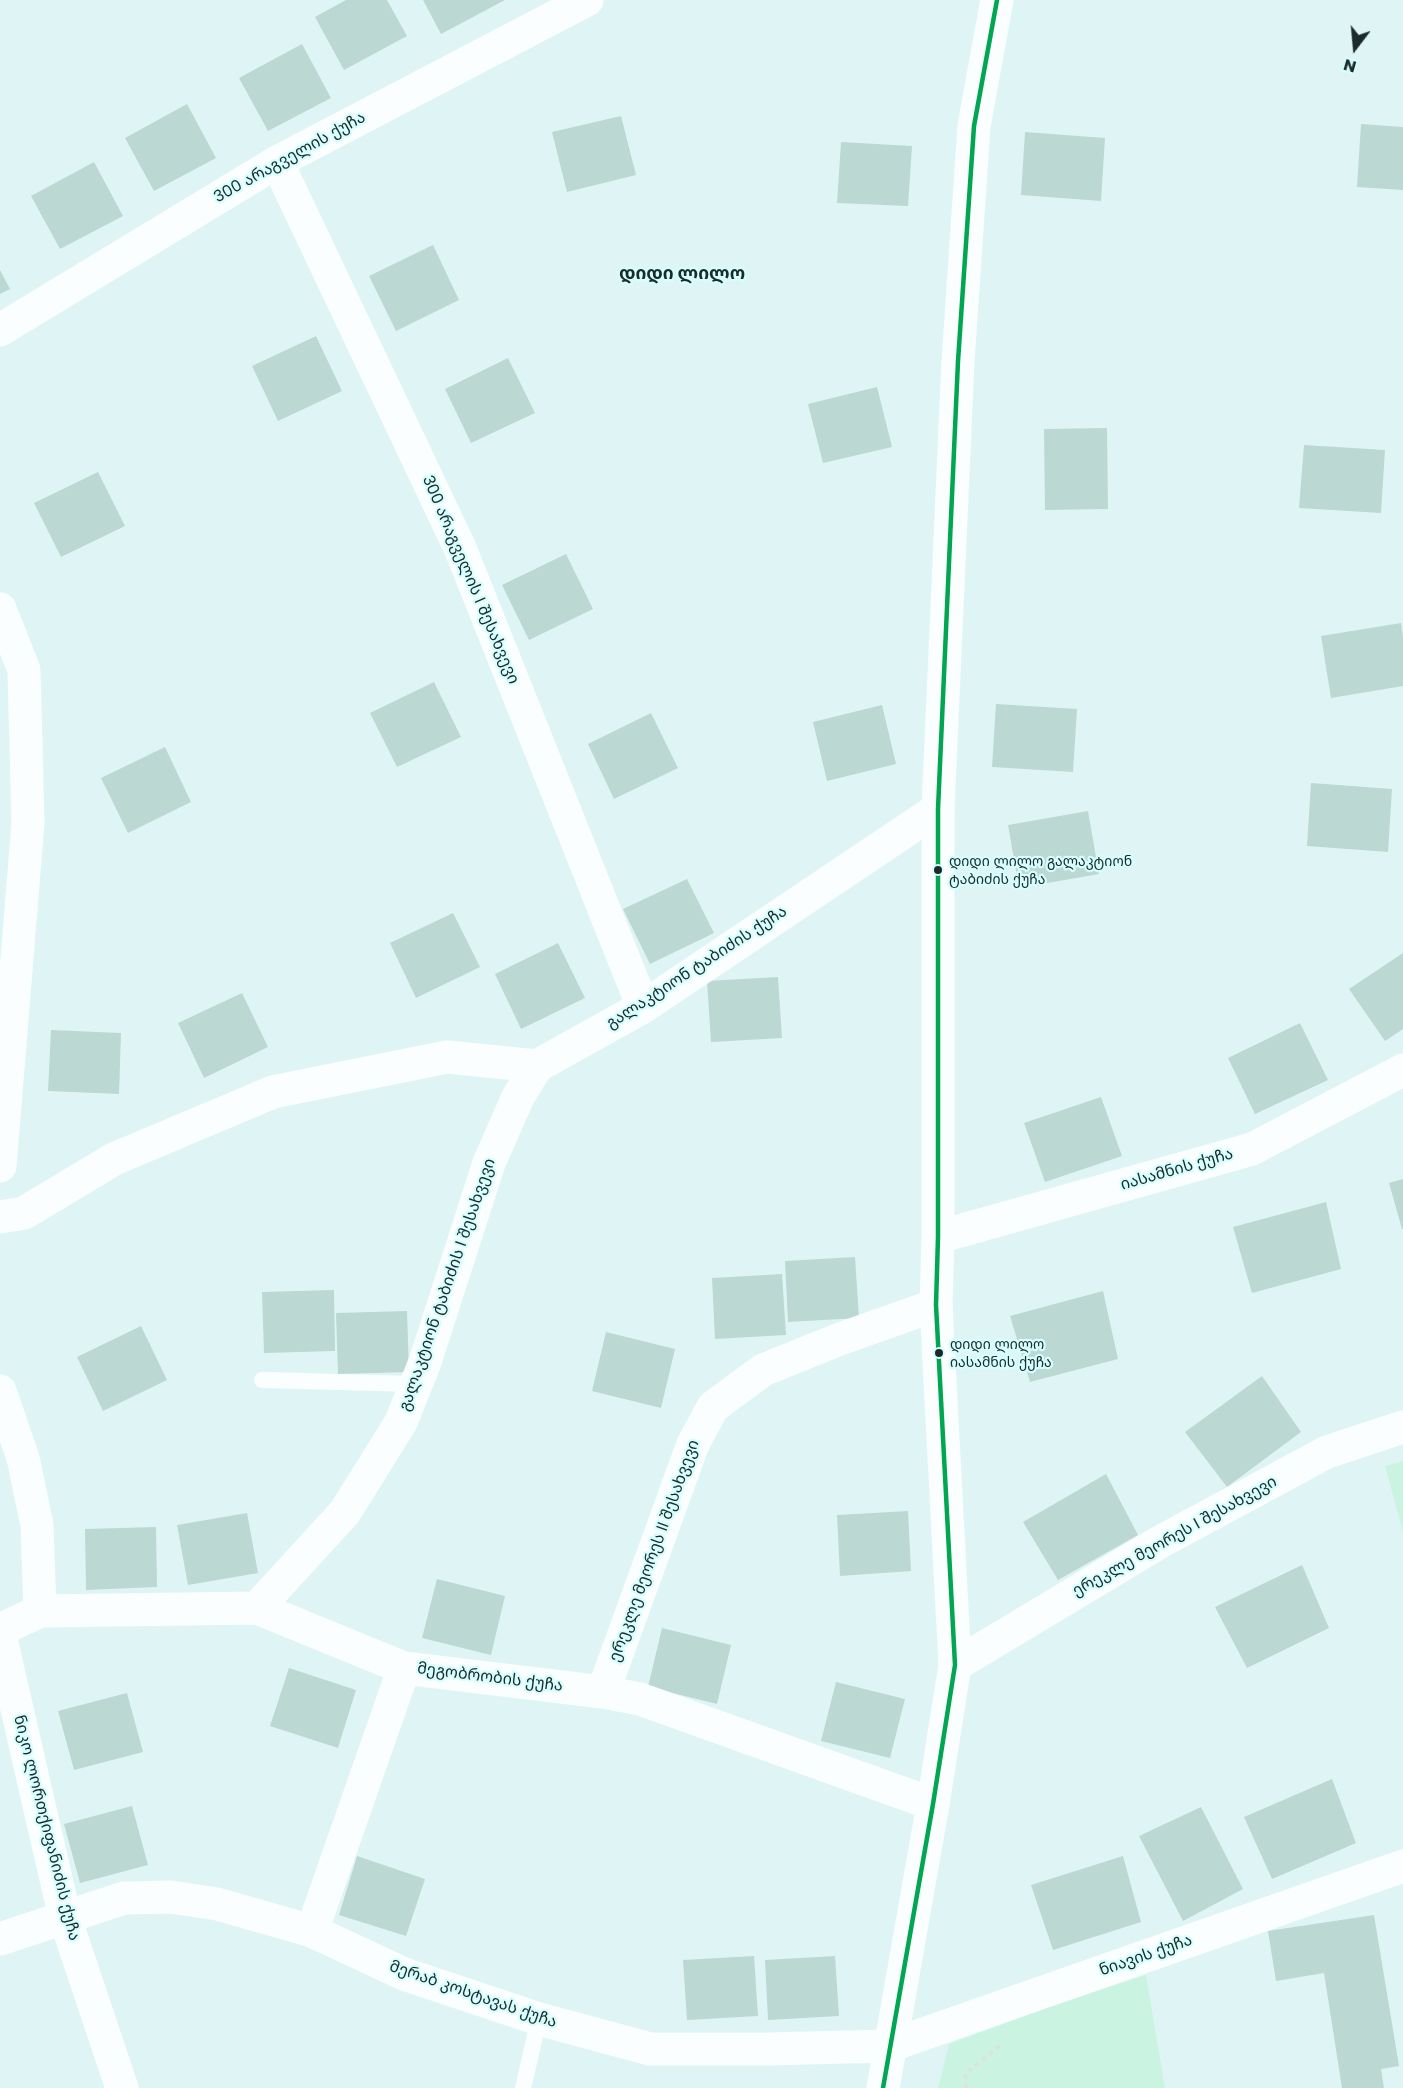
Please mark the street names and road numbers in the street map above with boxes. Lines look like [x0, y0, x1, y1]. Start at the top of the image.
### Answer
street label: 300 არაგველის ქუჩა [211, 108, 369, 208]
street label: 300 არაგველის I შესახვევი [417, 473, 523, 687]
street label: გალაკტიონ ტაბიძის ქუჩა [603, 902, 791, 1034]
street label: იასამნის ქუჩა [1118, 1145, 1236, 1195]
street label: გალაკტიონ ტაბიძის I შესახვევი [396, 1156, 500, 1414]
street label: ერეკლე მეორეს II შესახვევი [606, 1437, 704, 1665]
street label: ერეკლე მეორეს I შესახვევი [1069, 1473, 1281, 1601]
street label: მეგობრობის ქუჩა [416, 1660, 564, 1696]
street label: ნიკო ლორთქიფანიძის ქუჩა [9, 1713, 83, 1943]
street label: ნიავის ქუჩა [1097, 1931, 1195, 1981]
street label: მერაბ კოსტავას ქუჩა [387, 1957, 559, 2033]

